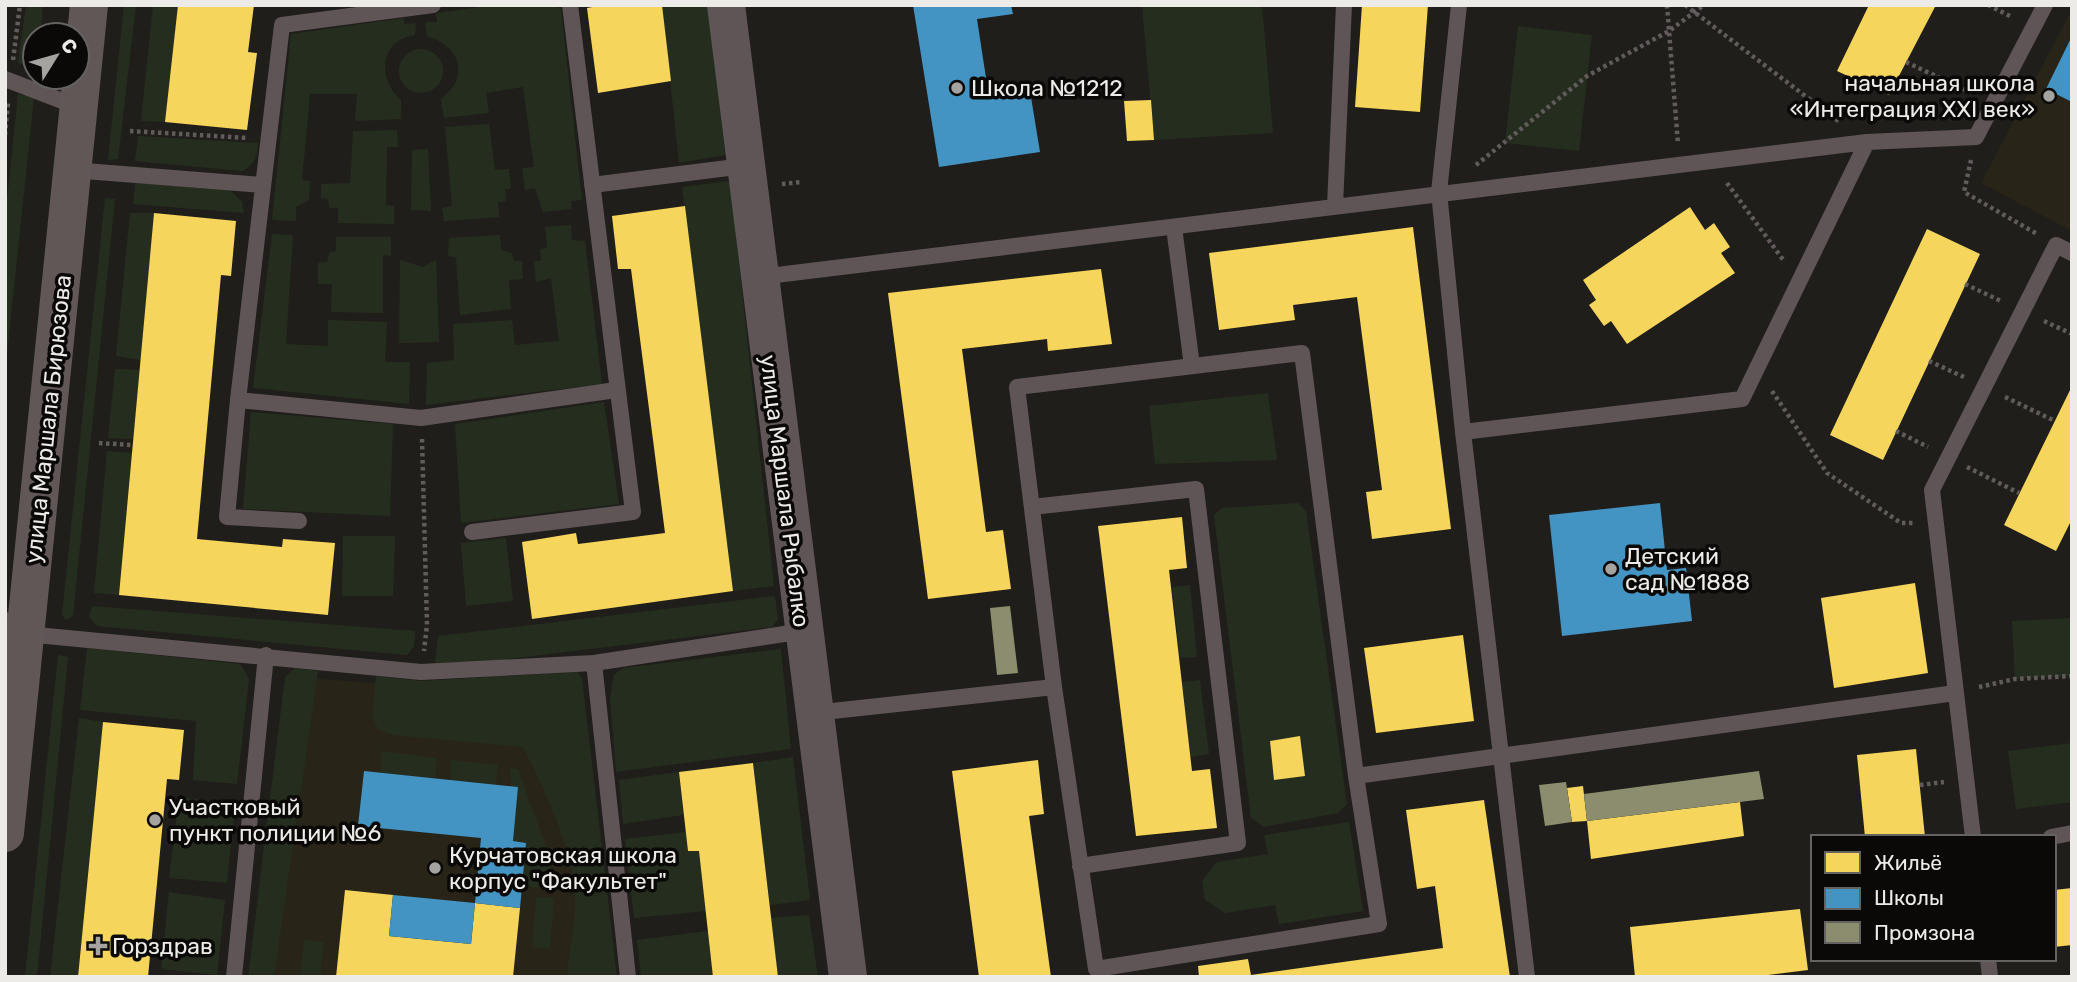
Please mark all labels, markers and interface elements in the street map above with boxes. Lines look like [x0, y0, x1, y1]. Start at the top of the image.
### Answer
north arrow [21, 21, 91, 91]
text: С [56, 34, 82, 58]
place label: начальная школа «Интеграция XXI век» [1789, 69, 2035, 123]
place label: Школа №1212 [971, 74, 1123, 102]
marker: Школа №1212 [949, 80, 965, 96]
marker: начальная школа «Интеграция XXI век» [2041, 88, 2057, 104]
street label: улица Маршала Бирюзова [19, 273, 77, 565]
street label: улица Маршала Рыбалко [754, 353, 816, 629]
place label: Детский сад №1888 [1625, 542, 1750, 596]
marker: Детский сад №1888 [1603, 561, 1619, 577]
place label: Участковый пункт полиции №6 [169, 793, 381, 847]
marker: Участковый пункт полиции №6 [147, 812, 163, 828]
legend [1811, 835, 2056, 961]
place label: Курчатовская школа корпус "Факультет" [449, 841, 677, 895]
text: Жильё [1874, 850, 1942, 875]
marker: Курчатовская школа корпус "Факультет" [427, 860, 443, 876]
text: Школы [1874, 885, 1944, 910]
text: Промзона [1874, 920, 1975, 945]
place label: Горздрав [112, 932, 213, 960]
marker: Горздрав [90, 938, 106, 954]

